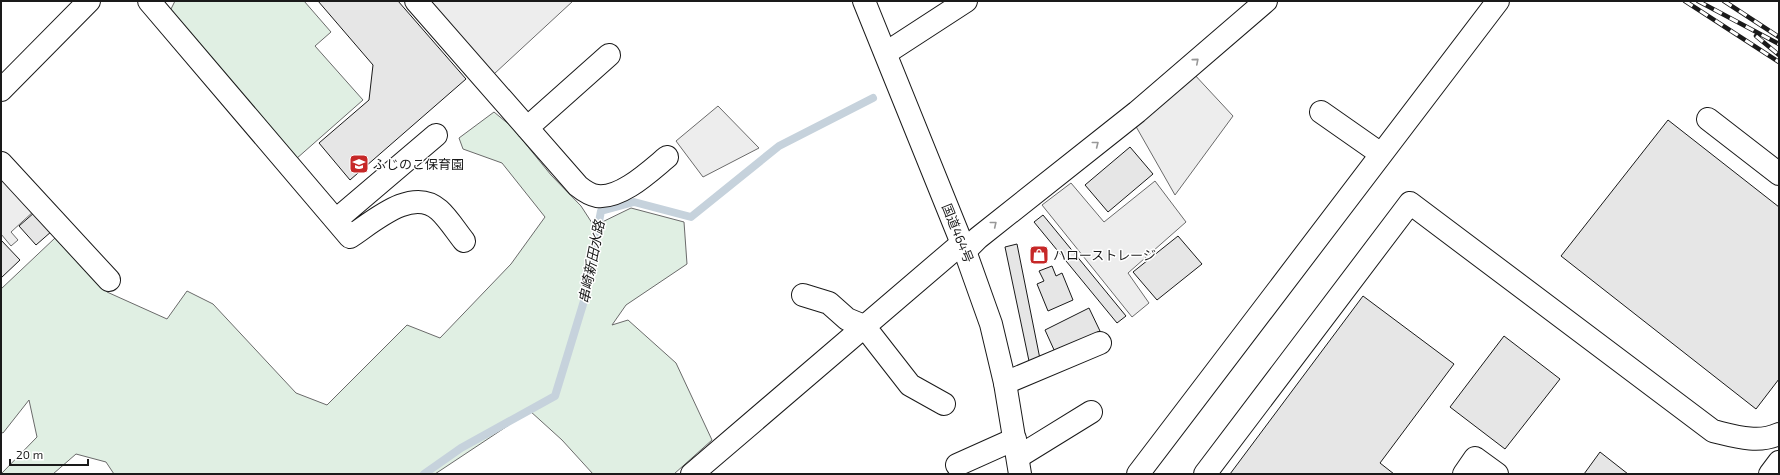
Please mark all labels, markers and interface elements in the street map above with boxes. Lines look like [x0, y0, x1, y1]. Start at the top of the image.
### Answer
one-way arrow [1191, 58, 1199, 66]
one-way arrow [1091, 141, 1098, 148]
school or university icon: ふじのこ保育園 [348, 153, 370, 175]
place label: ふじのこ保育園 [373, 156, 464, 172]
street label: 国道464号 [939, 201, 977, 265]
water label: 串崎新田水路 [575, 218, 608, 305]
one-way arrow [989, 222, 996, 229]
shop icon: ハローストレージ [1028, 244, 1050, 266]
place label: ハローストレージ [1053, 247, 1156, 263]
scale bar [10, 441, 88, 467]
text: 20 m [16, 447, 43, 461]

